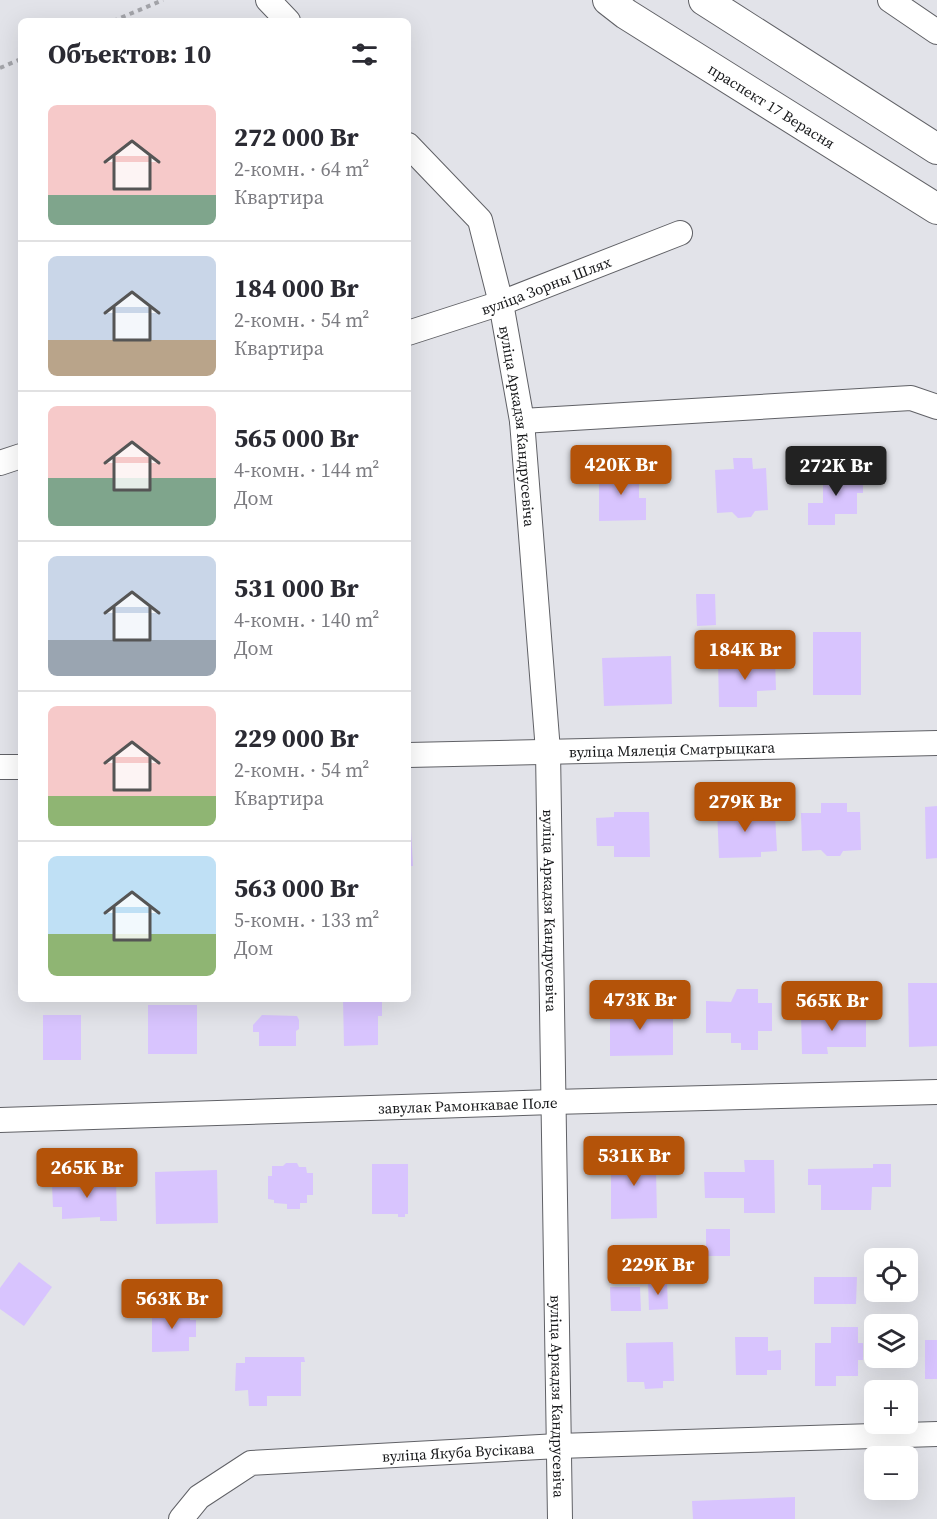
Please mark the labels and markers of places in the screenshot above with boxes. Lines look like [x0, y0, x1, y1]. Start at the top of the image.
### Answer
pin: 420K Br [566, 445, 676, 496]
pin: 272K Br [781, 446, 891, 497]
pin: 184K Br [690, 630, 800, 681]
pin: 279K Br [690, 782, 800, 833]
pin: 473K Br [585, 980, 695, 1031]
pin: 565K Br [777, 981, 887, 1032]
pin: 531K Br [579, 1136, 689, 1187]
pin: 265K Br [32, 1148, 142, 1199]
pin: 229K Br [603, 1245, 713, 1296]
pin: 563K Br [117, 1279, 227, 1330]

